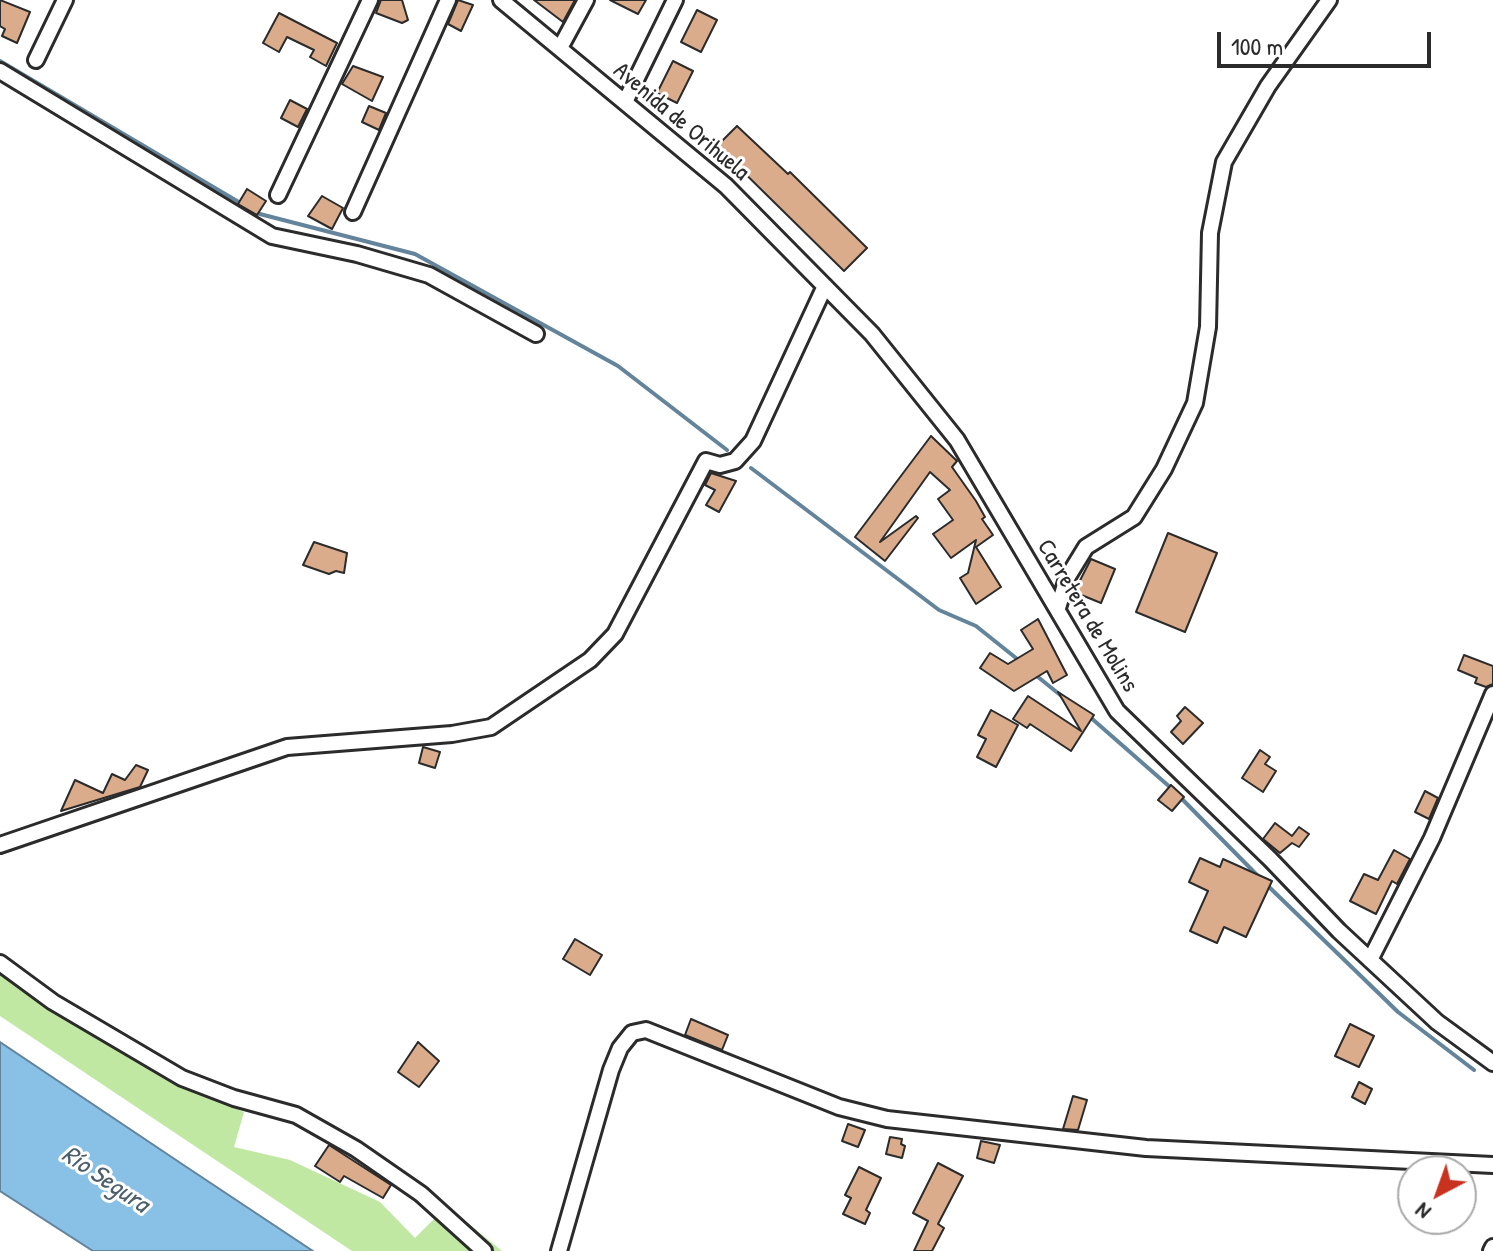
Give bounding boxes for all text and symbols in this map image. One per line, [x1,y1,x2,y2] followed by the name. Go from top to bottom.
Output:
[1221,16,1435,66] scale bar
[1231,30,1283,62] text: 100 m
[607,57,755,187] street label: Avenida de Orihuela
[1030,535,1144,697] street label: Carretera de Molins
[55,1140,155,1220] water label: Río Segura
[1397,1155,1477,1235] north arrow
[1408,1196,1437,1227] text: N

